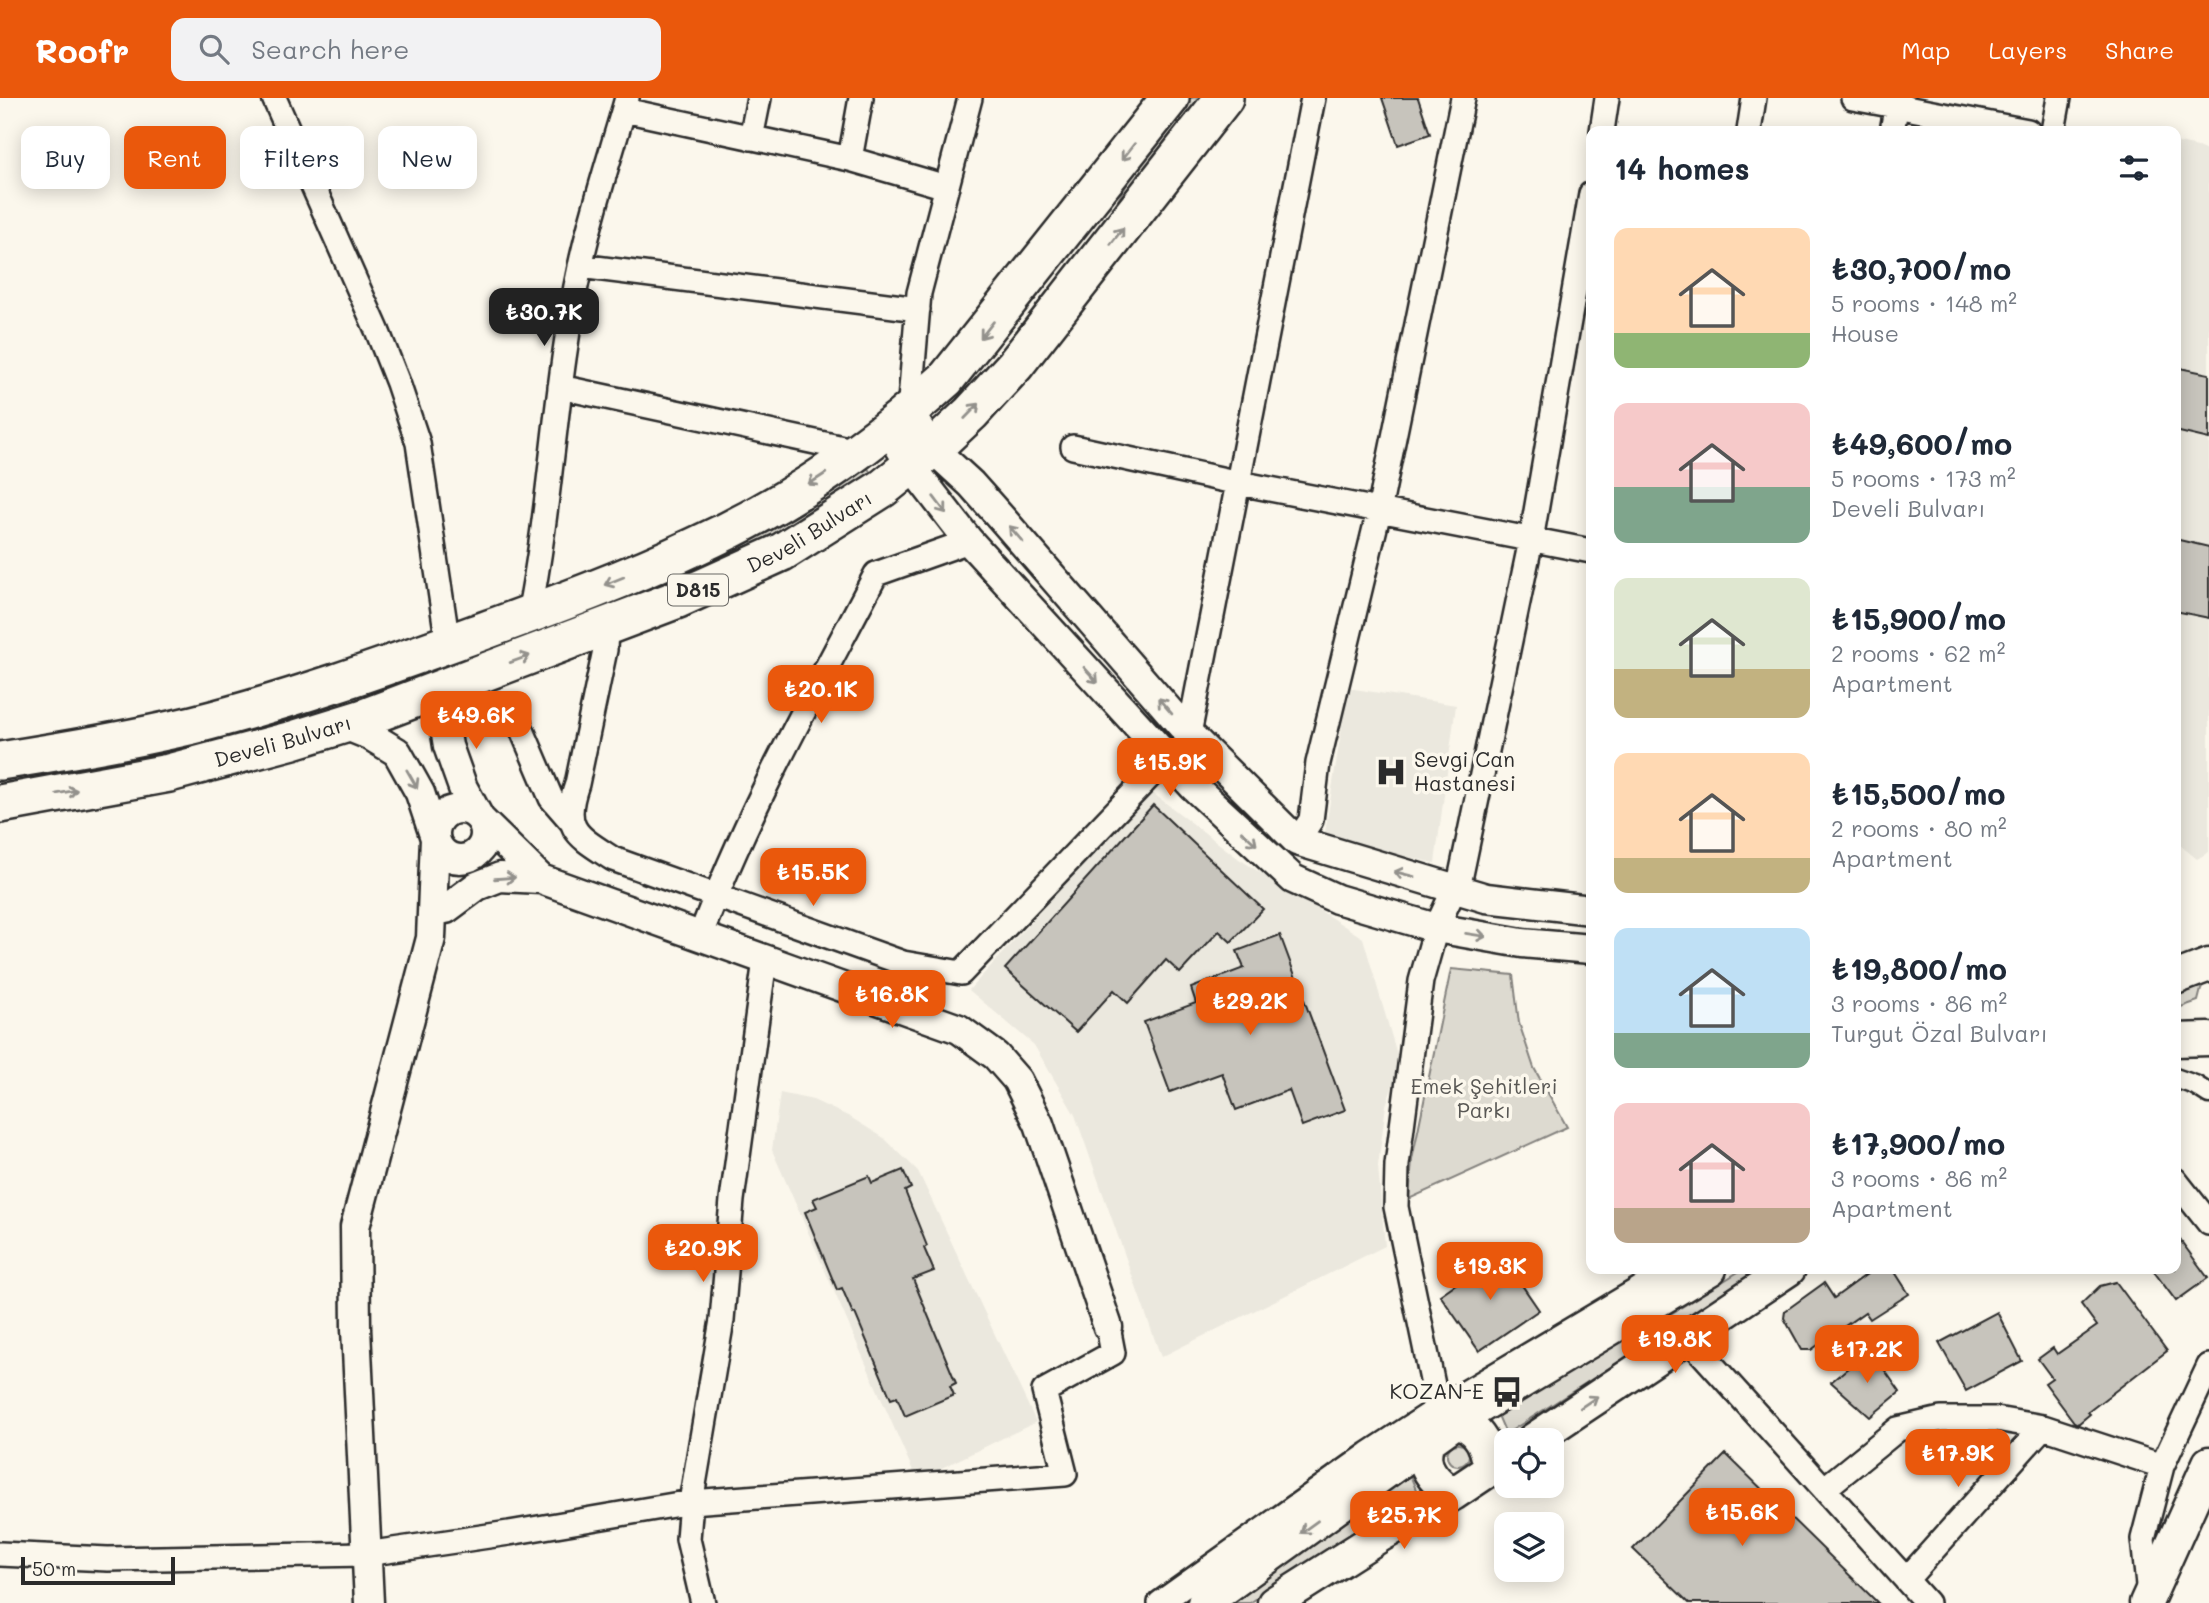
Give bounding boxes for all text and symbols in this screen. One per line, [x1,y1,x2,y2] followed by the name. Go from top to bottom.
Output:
[171,18,661,81] search box
[35,28,129,71] text: Roofr
[195,30,233,68] icon: search
[251,32,409,66] text: Search here
[1902,34,1950,65] text: Map
[1988,34,2067,65] text: Layers
[2105,34,2174,65] text: Share
[21,126,110,189] chip: Buy
[124,126,226,189] chip: Rent
[240,126,364,189] chip: Filters
[378,126,477,189] chip: New
[1120,142,1135,160] one-way arrow
[1614,148,1750,188] text: 14 homes
[2115,149,2153,187] icon: filters
[1110,227,1125,245] one-way arrow
[1831,248,2011,288] text: ₺30,700/mo
[1670,256,1754,340] icon: home
[487,288,601,348] pin: ₺30.7K
[1831,288,2017,318] text: 5 rooms · 148 m²
[505,296,583,326] text: ₺30.7K
[1831,318,1899,348] text: House
[979,321,994,339] one-way arrow
[964,403,981,420] one-way arrow
[1831,423,2012,463] text: ₺49,600/mo
[1670,431,1754,515] icon: home
[1831,463,2016,493] text: 5 rooms · 173 m²
[807,472,827,486] one-way arrow
[742,484,876,578] street label: Develi Bulvarı
[1831,493,1986,523] text: Develi Bulvarı
[932,495,947,514] one-way arrow
[1008,525,1024,543] one-way arrow
[668,575,728,606] road number: D815
[603,576,625,589] one-way arrow
[1831,598,2006,638] text: ₺15,900/mo
[1670,606,1754,690] icon: home
[1831,638,2005,668] text: 2 rooms · 62 m²
[508,652,530,665] one-way arrow
[764,666,878,725] pin: ₺20.1K
[1083,666,1099,684] one-way arrow
[1831,668,1953,698] text: Apartment
[784,673,858,703] text: ₺20.1K
[419,692,533,751] pin: ₺49.6K
[1157,697,1173,715] one-way arrow
[437,699,515,729] text: ₺49.6K
[211,708,354,772] street label: Develi Bulvarı
[1113,738,1227,798] pin: ₺15.9K
[1414,745,1516,796] place label: Sevgi Can Hastanesi
[1133,746,1207,776] text: ₺15.9K
[1374,755,1408,789] hospital icon: Sevgi Can Hastanesi
[405,769,419,789] one-way arrow
[1831,773,2005,813] text: ₺15,500/mo
[1670,781,1754,865] icon: home
[55,785,78,799] one-way arrow
[1831,813,2007,843] text: 2 rooms · 80 m²
[1240,830,1258,846] one-way arrow
[1831,843,1953,873] text: Apartment
[756,848,870,908] pin: ₺15.5K
[776,856,850,886] text: ₺15.5K
[1393,867,1416,880] one-way arrow
[493,872,516,885] one-way arrow
[1464,929,1487,942] one-way arrow
[1831,948,2007,988] text: ₺19,800/mo
[1670,956,1754,1040] icon: home
[835,970,949,1030] pin: ₺16.8K
[855,978,929,1008] text: ₺16.8K
[1193,978,1307,1037] pin: ₺29.2K
[1212,985,1288,1015] text: ₺29.2K
[1831,988,2007,1018] text: 3 rooms · 86 m²
[1831,1018,2048,1048] text: Turgut Özal Bulvarı
[1410,1072,1558,1123] park label: Emek Şehitleri Parkı
[1831,1123,2005,1163] text: ₺17,900/mo
[1670,1131,1754,1215] icon: home
[1831,1163,2007,1193] text: 3 rooms · 86 m²
[1831,1193,1953,1223] text: Apartment
[646,1224,760,1284] pin: ₺20.9K
[664,1232,742,1262] text: ₺20.9K
[1433,1242,1547,1302] pin: ₺19.3K
[1453,1250,1527,1280] text: ₺19.3K
[1618,1316,1732,1375] pin: ₺19.8K
[1638,1323,1712,1353] text: ₺19.8K
[1810,1326,1924,1385] pin: ₺17.2K
[1831,1333,1903,1363] text: ₺17.2K
[1490,1375,1524,1409] bus stop icon: KOZAN-E
[1390,1377,1484,1404] place label: KOZAN-E
[1579,1394,1598,1409] one-way arrow
[1494,1428,1564,1582] map controls
[1494,1428,1564,1498] button: locate
[1901,1430,2015,1489] pin: ₺17.9K
[1921,1437,1995,1467] text: ₺17.9K
[1685,1488,1799,1548] pin: ₺15.6K
[1347,1492,1461,1551] pin: ₺25.7K
[1705,1496,1779,1526] text: ₺15.6K
[1366,1499,1442,1529] text: ₺25.7K
[1494,1512,1564,1582] button: layers
[1300,1520,1319,1534] one-way arrow
[21,1554,175,1586] scale bar
[32,1556,76,1581] text: 50 m

